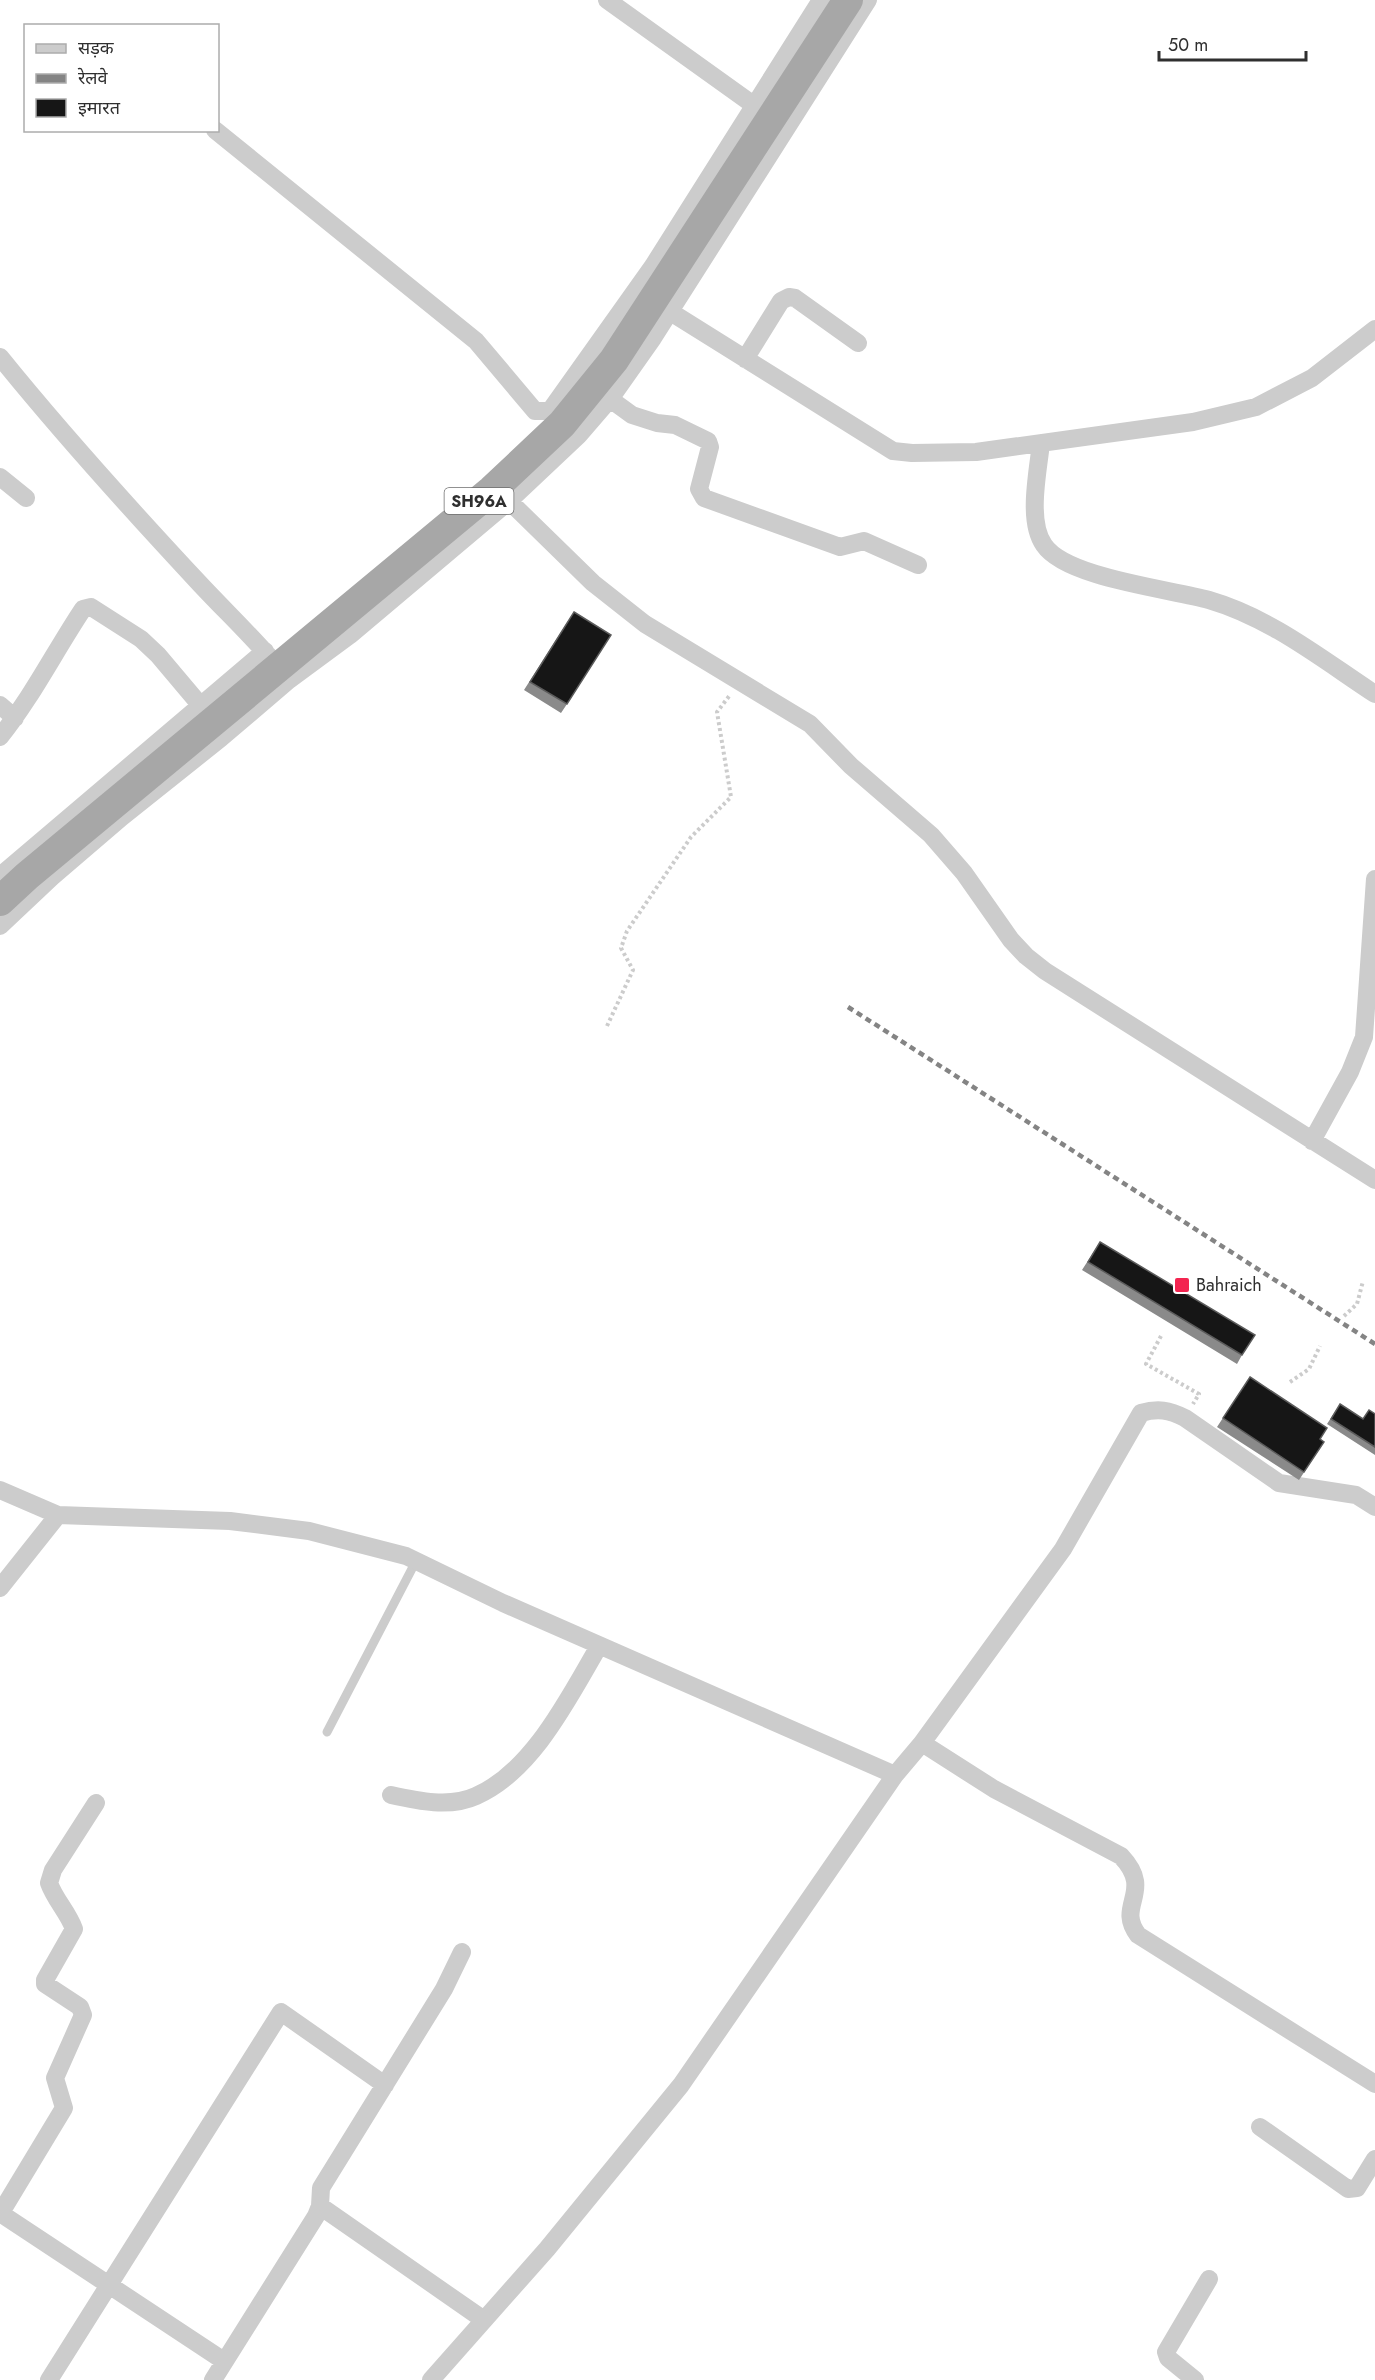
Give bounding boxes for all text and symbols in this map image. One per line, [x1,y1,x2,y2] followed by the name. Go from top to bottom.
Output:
[24,24,219,132] legend
[1159,24,1306,62] scale bar
[1168,32,1208,58] text: 50 m
[78,35,115,61] text: सड़क
[77,65,109,91] text: रेलवे
[78,95,121,121] text: इमारत
[444,488,514,514] road number: SH96A
[1196,1272,1262,1298] place label: Bahraich
[1173,1276,1191,1294] marker: Bahraich

